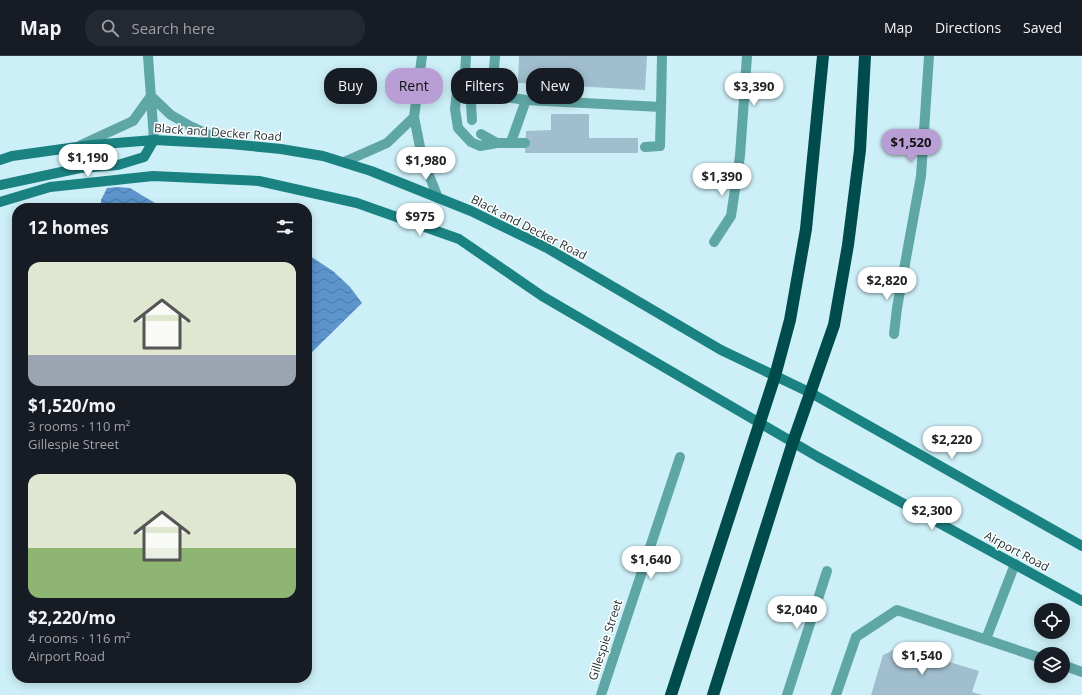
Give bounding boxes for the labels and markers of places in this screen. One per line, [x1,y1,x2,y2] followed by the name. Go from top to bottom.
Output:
[721,73,787,107] pin: $3,390
[878,129,944,163] pin: $1,520
[55,144,121,178] pin: $1,190
[393,147,459,181] pin: $1,980
[689,163,755,197] pin: $1,390
[396,203,444,237] pin: $975
[854,267,920,301] pin: $2,820
[919,426,985,460] pin: $2,220
[899,497,965,531] pin: $2,300
[618,546,684,580] pin: $1,640
[764,596,830,630] pin: $2,040
[889,642,955,676] pin: $1,540

